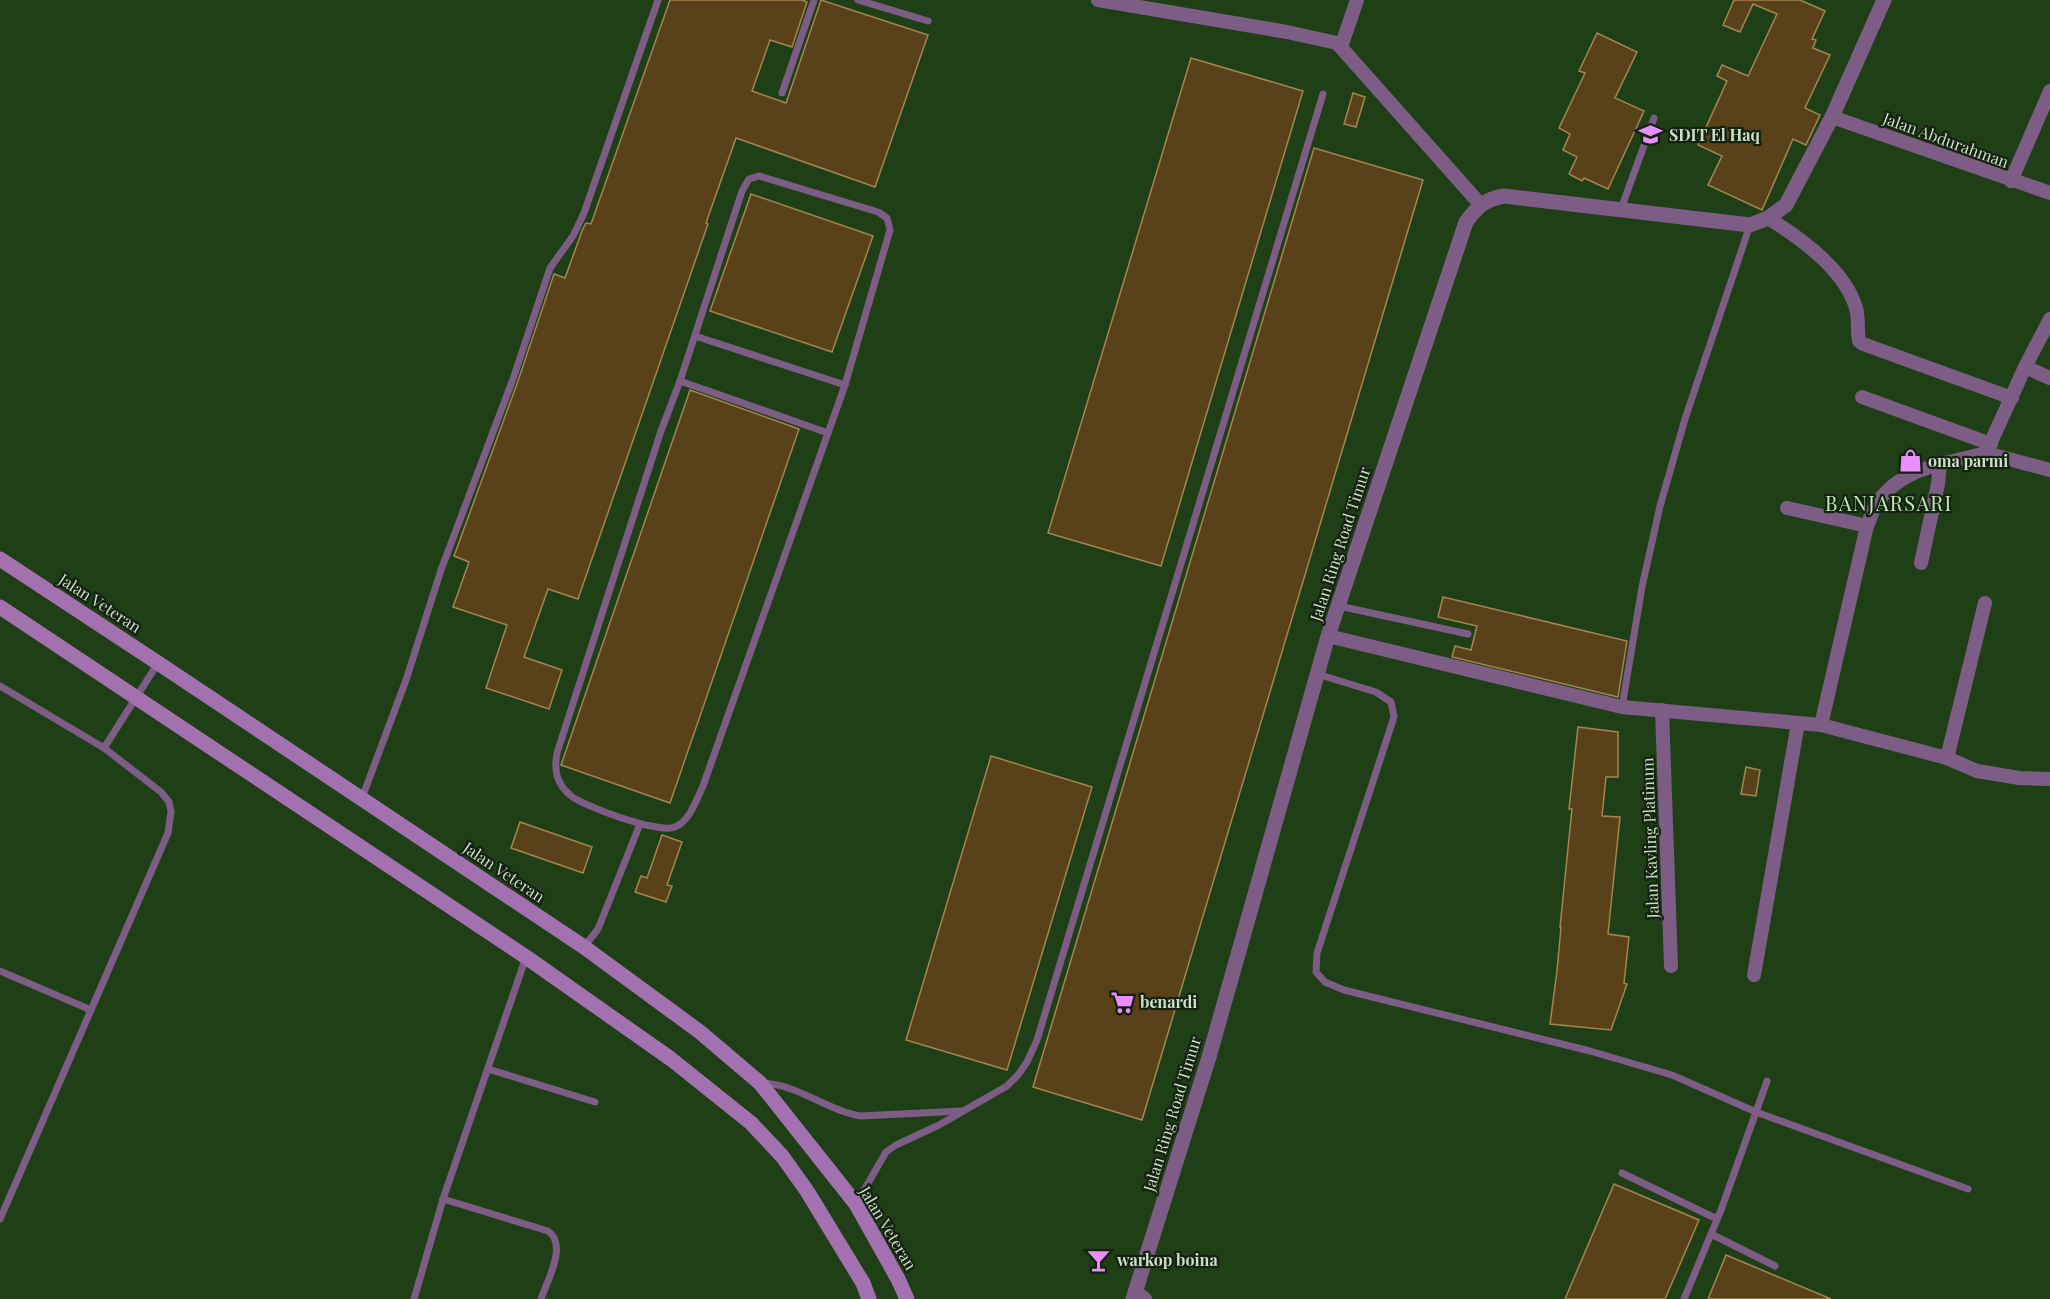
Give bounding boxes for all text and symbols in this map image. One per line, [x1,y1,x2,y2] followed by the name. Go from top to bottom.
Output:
[1879,107,2012,172] street label: Jalan Abdurahman
[1638,122,1664,148] school or university icon: SDIT El Haq
[1669,124,1761,145] place label: SDIT El Haq
[1897,448,1923,474] shop icon: oma parmi
[1928,450,2008,471] place label: oma parmi
[1304,464,1374,625] street label: Jalan Ring Road Timur
[1825,489,1953,516] district label: BANJARSARI
[54,568,146,637] street label: Jalan Veteran
[1636,757,1663,920] street label: Jalan Kavling Platinum
[459,836,549,907] street label: Jalan Veteran
[1109,989,1135,1015] supermarket icon: benardi
[1140,991,1197,1012] place label: benardi
[1138,1034,1205,1195] street label: Jalan Ring Road Timur
[855,1181,922,1274] street label: Jalan Veteran
[1086,1247,1112,1273] bar icon: warkop boina
[1116,1249,1218,1270] place label: warkop boina

